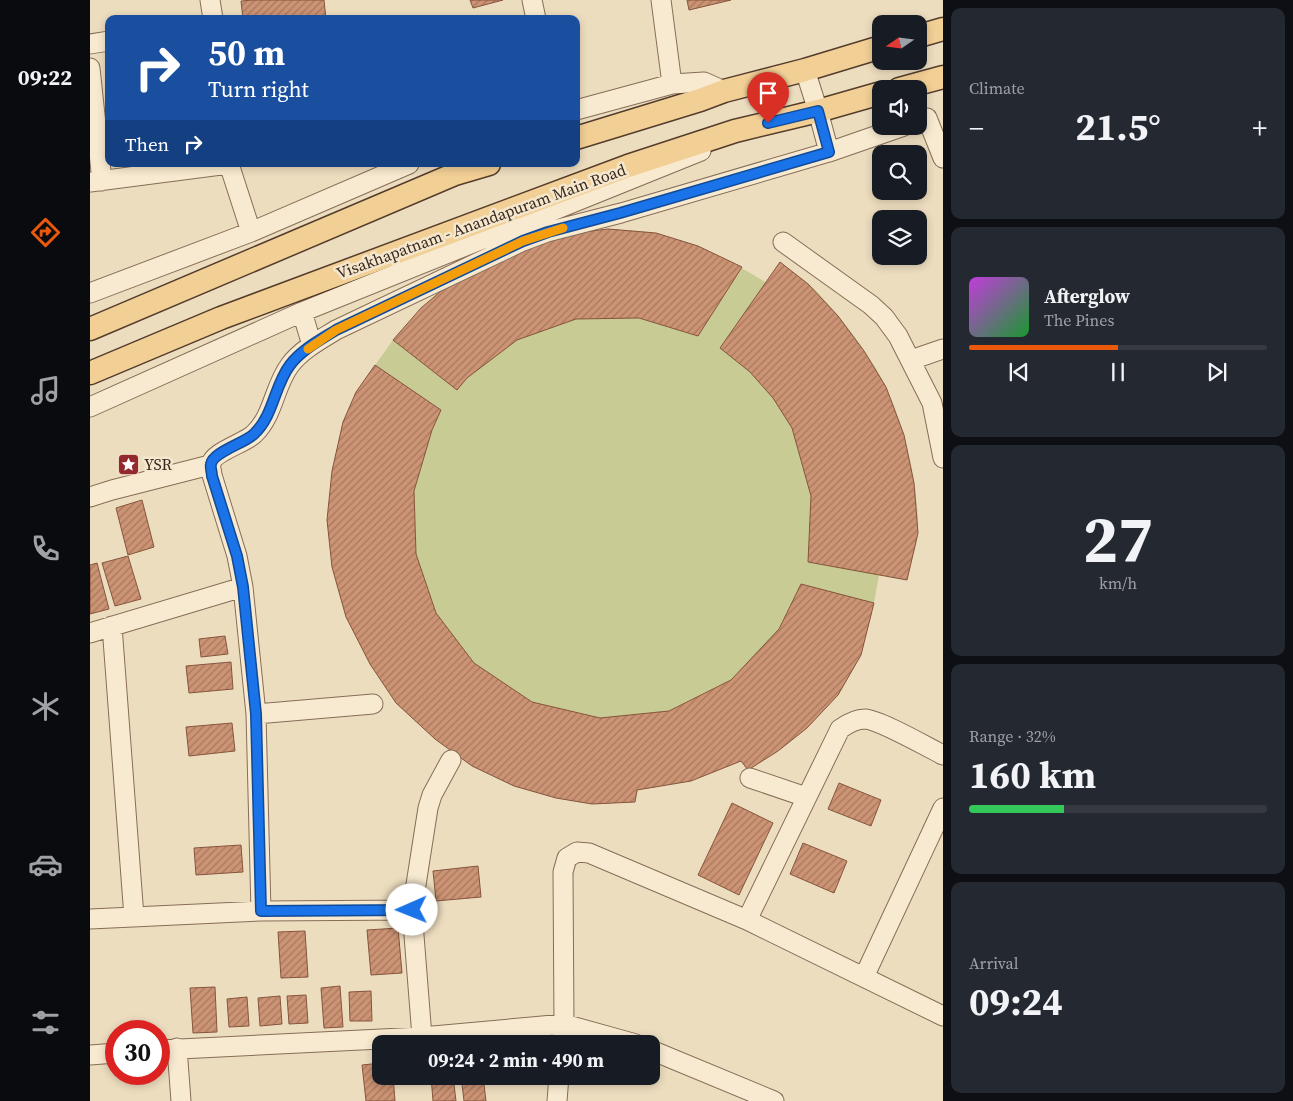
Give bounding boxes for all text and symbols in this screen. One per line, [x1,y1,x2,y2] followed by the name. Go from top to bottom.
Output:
[872,15,928,70] north arrow
[872,15,927,265] map controls
[208,29,285,77] text: 50 m
[125,35,190,100] icon: right
[18,62,72,92] text: 09:22
[747,72,789,123] pin
[208,74,309,104] text: Turn right
[969,77,1025,99] text: Climate
[754,79,782,107] icon: arrive
[872,80,927,135] button: sound
[1075,101,1161,153] text: 21.5°
[969,109,984,147] text: −
[1252,109,1267,147] text: +
[179,130,207,158] icon: right
[125,131,169,157] text: Then
[872,145,927,200] button: search
[333,158,629,284] street label: Visakhapatnam - Anandapuram Main Road
[872,210,927,265] button: layers
[28,215,63,250] icon: directions
[1044,283,1130,309] text: Afterglow
[1044,309,1114,331] text: The Pines
[1005,358,1033,386] icon: previous
[1104,358,1132,386] icon: pause
[1203,358,1231,386] icon: next
[28,373,63,408] icon: music
[116,452,140,476] place icon: YSR
[144,453,173,475] place label: YSR
[1083,495,1153,584] text: 27
[28,531,63,566] icon: phone
[1099,572,1137,594] text: km/h
[28,689,63,724] icon: climate
[969,725,1056,747] text: Range · 32%
[969,749,1096,801] text: 160 km
[28,847,63,882] icon: car
[385,883,437,935] position arrow
[969,952,1018,974] text: Arrival
[969,976,1063,1028] text: 09:24
[28,1005,63,1040] icon: filters
[105,1020,170,1085] speed limit sign: 30
[428,1047,604,1073] text: 09:24 · 2 min · 490 m

